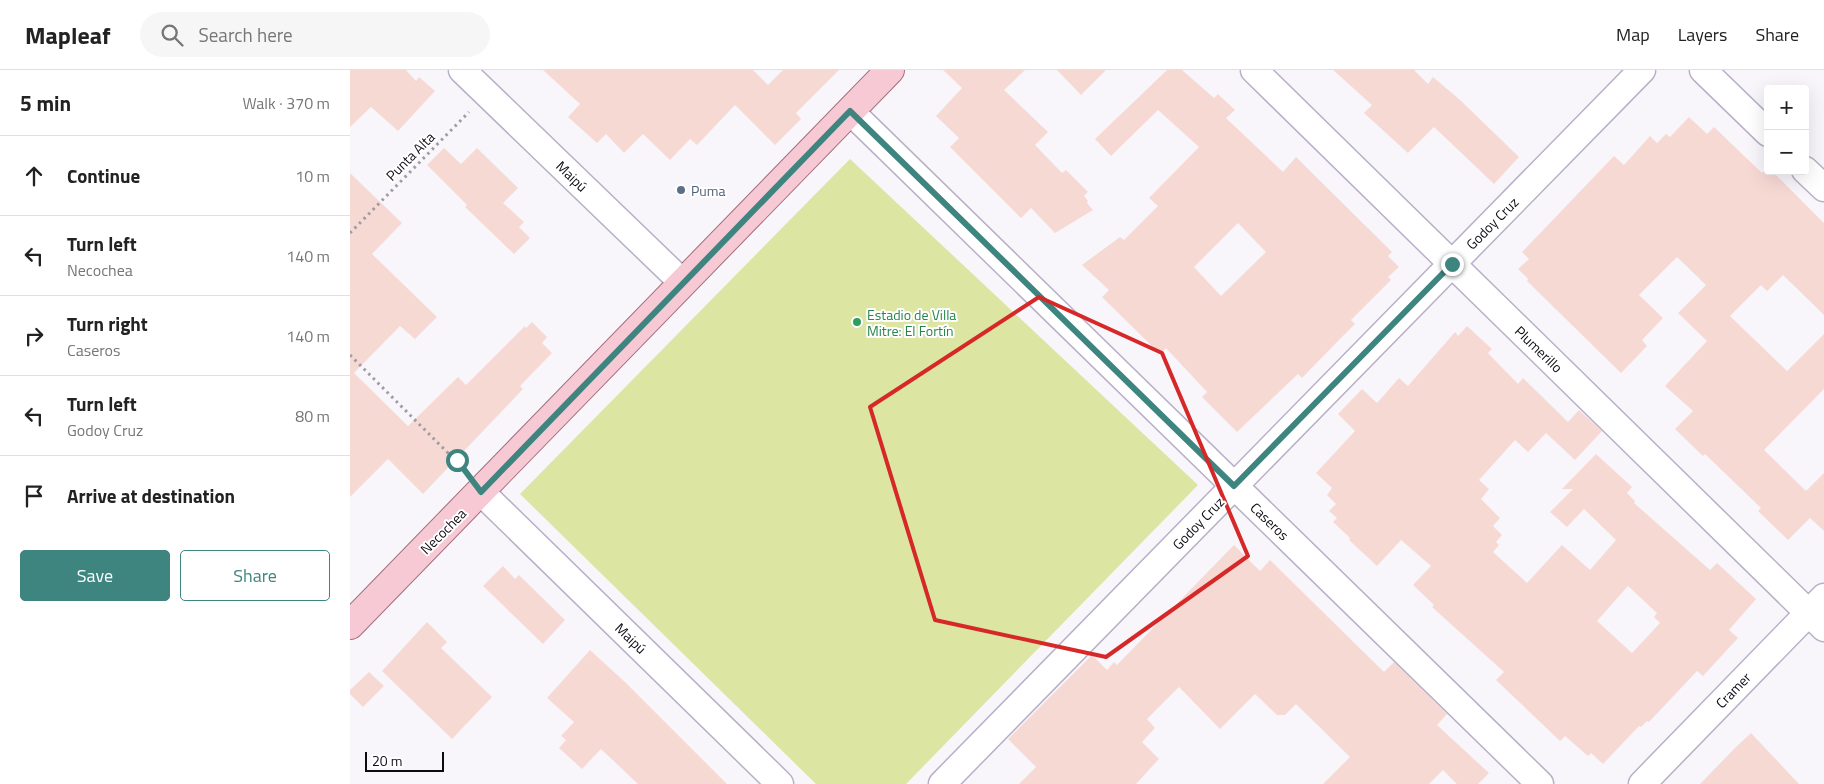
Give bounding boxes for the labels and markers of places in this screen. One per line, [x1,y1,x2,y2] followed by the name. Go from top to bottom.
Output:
[691,180,725,201] place label: Puma
[675,184,687,196] marker: Puma
[867,304,956,341] place label: Estadio de Villa Mitre: El Fortín
[851,316,863,328] marker: Estadio de Villa Mitre: El Fortín

